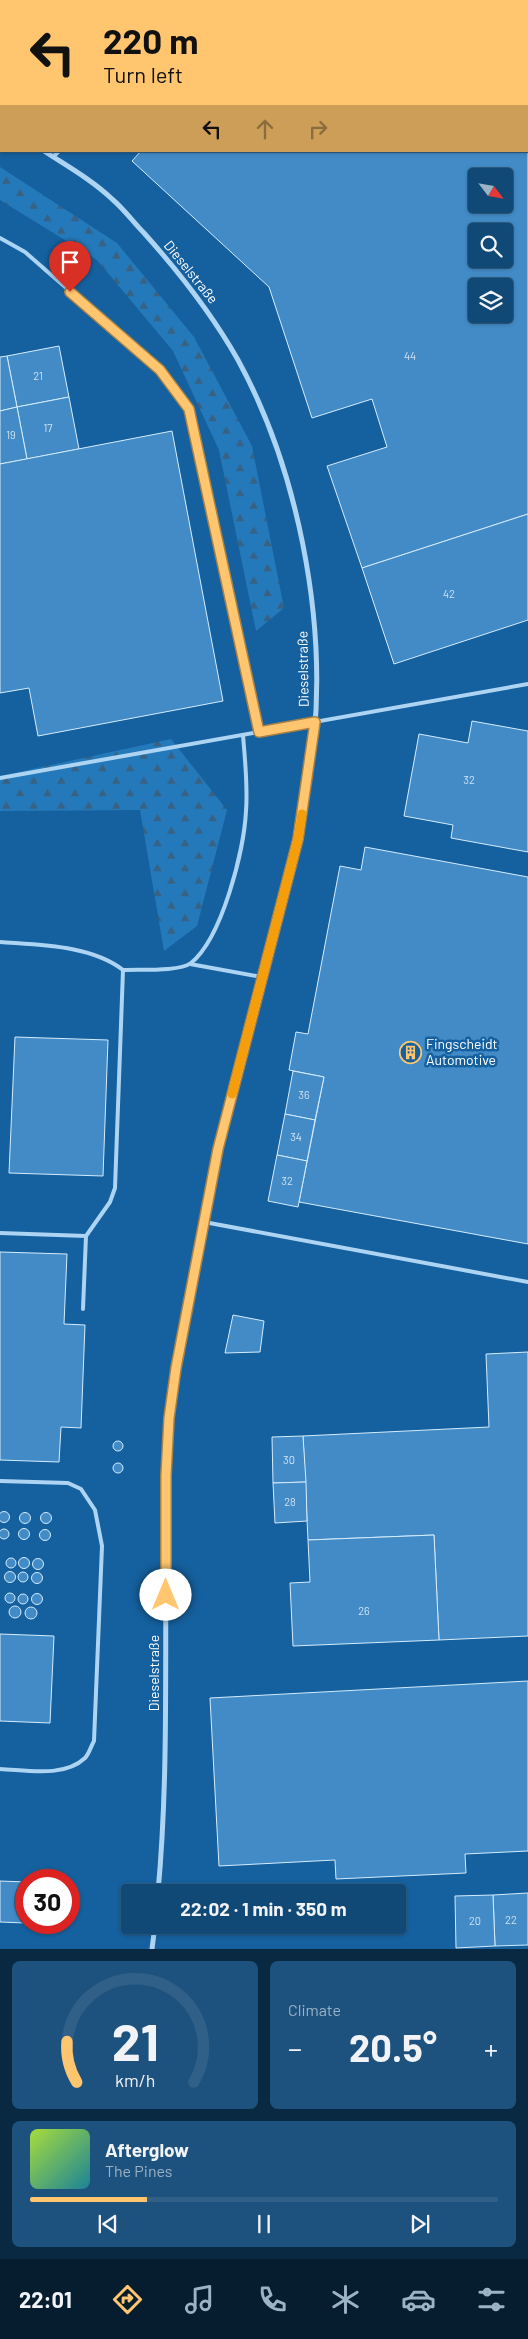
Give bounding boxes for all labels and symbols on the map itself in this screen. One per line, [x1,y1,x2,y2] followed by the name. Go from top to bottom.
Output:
[468,168,512,212] north arrow
[161,237,222,307] street label: Dieselstraße
[49,241,91,292] pin
[404,349,416,362] house number: 44
[33,369,43,382] house number: 21
[43,421,53,434] house number: 17
[6,428,16,441] house number: 19
[443,587,455,600] house number: 42
[293,631,312,707] street label: Dieselstraße
[463,773,475,786] house number: 32
[426,1035,498,1068] place label: Fingscheidt Automotive
[398,1040,422,1064] building icon: Fingscheidt Automotive
[298,1088,310,1101] house number: 36
[290,1130,302,1143] house number: 34
[281,1174,293,1187] house number: 32
[283,1453,295,1466] house number: 30
[284,1495,296,1508] house number: 28
[139,1568,191,1620] position arrow
[358,1604,370,1617] house number: 26
[145,1635,162,1711] street label: Dieselstraße
[15,1869,80,1934] speed limit sign: 30
[505,1913,517,1926] house number: 22
[469,1914,481,1927] house number: 20

